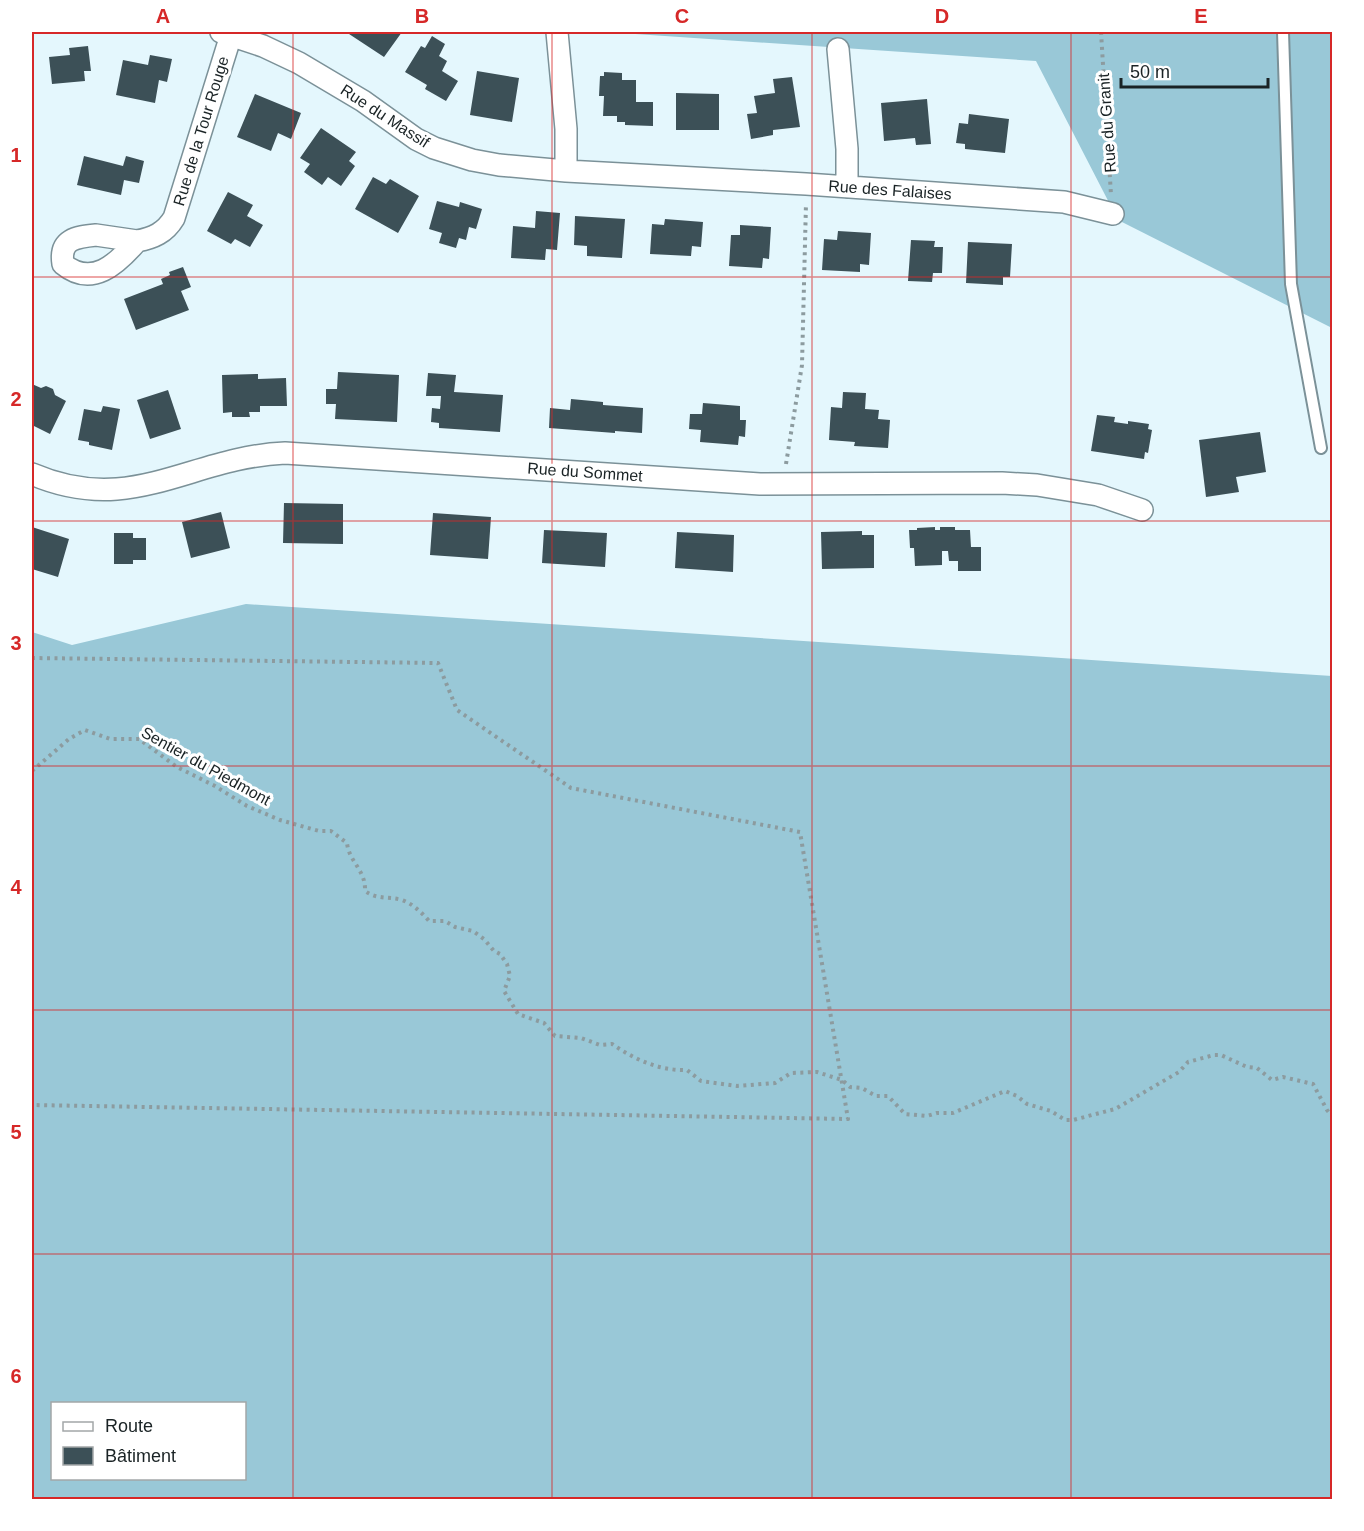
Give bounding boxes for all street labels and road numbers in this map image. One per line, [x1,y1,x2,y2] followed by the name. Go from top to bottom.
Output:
[170,54,232,208] street label: Rue de la Tour Rouge
[1095,72,1119,173] street label: Rue du Granit
[337,81,433,151] street label: Rue du Massif
[828,177,952,203] street label: Rue des Falaises
[527,459,644,485] street label: Rue du Sommet
[138,723,274,809] street label: Sentier du Piedmont

